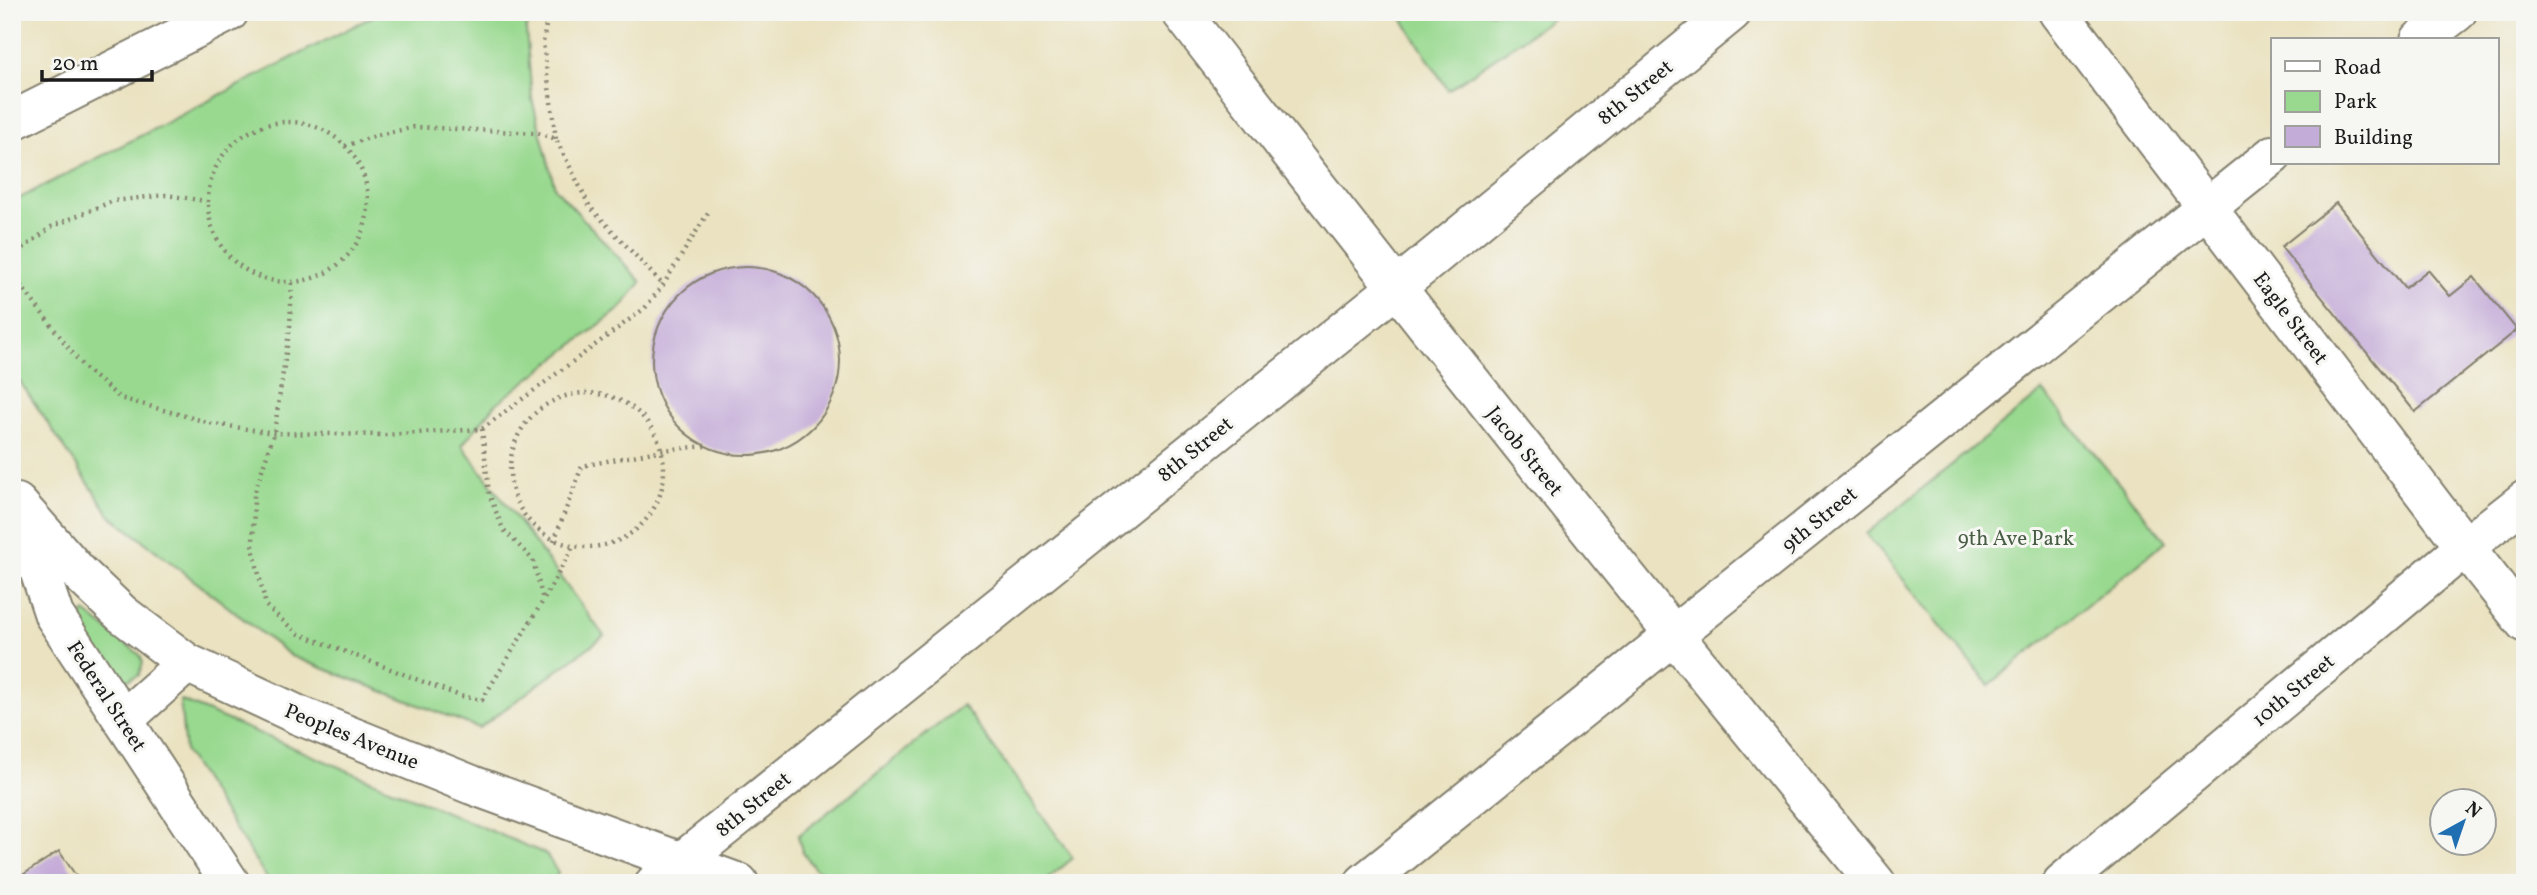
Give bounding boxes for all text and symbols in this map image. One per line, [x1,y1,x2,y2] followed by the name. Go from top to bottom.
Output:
[42,38,152,82] scale bar
[2271,38,2498,164] legend
[52,50,98,79] text: 20 m
[1592,54,1680,133] street label: 8th Street
[2334,54,2381,83] text: Road
[2334,88,2377,117] text: Park
[2334,124,2413,153] text: Building
[2245,267,2334,371] street label: Eagle Street
[1478,401,1569,503] street label: Jacob Street
[1152,411,1240,490] street label: 8th Street
[1776,481,1864,560] street label: 9th Street
[1958,525,2075,554] park label: 9th Ave Park
[59,636,153,758] street label: Federal Street
[2246,648,2342,734] street label: 10th Street
[280,697,423,778] street label: Peoples Avenue
[710,766,798,845] street label: 8th Street
[2428,786,2498,856] north arrow
[2459,796,2486,825] text: N

